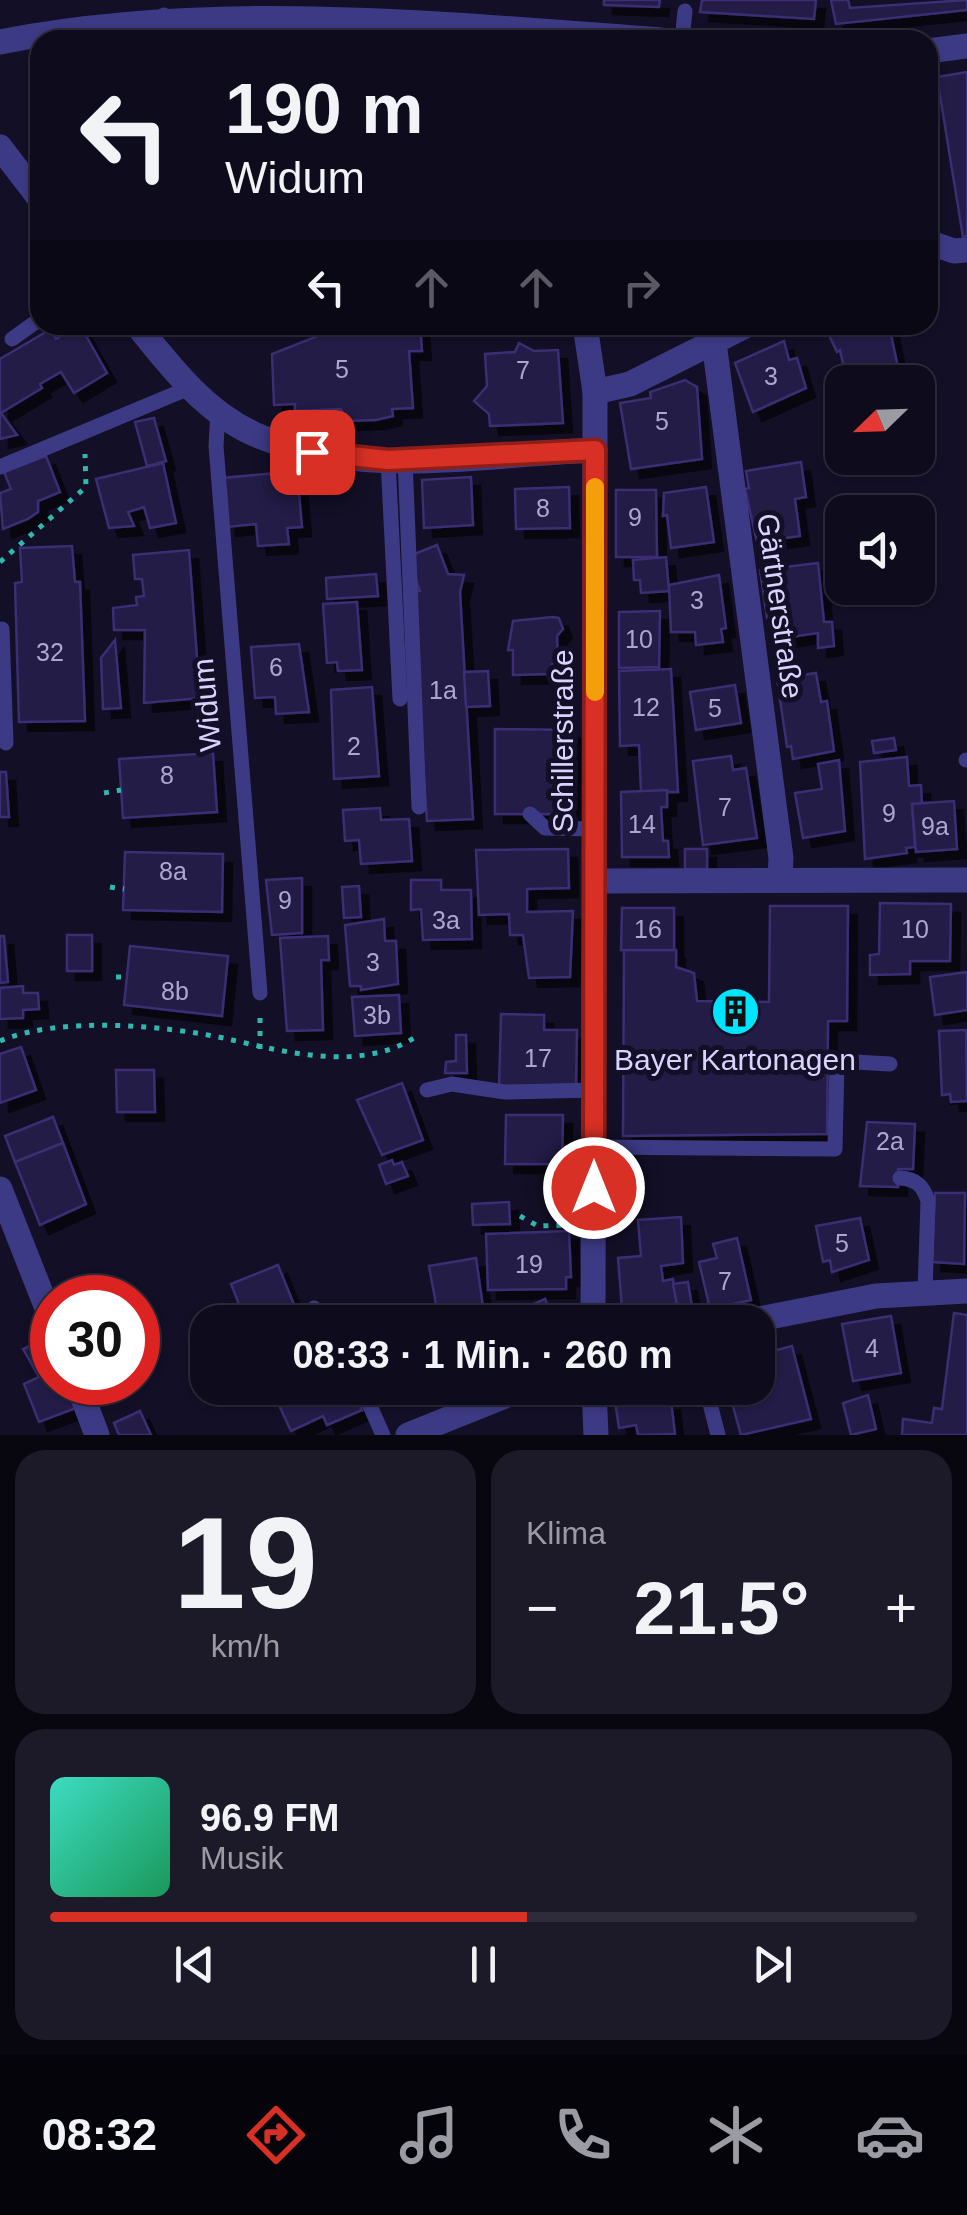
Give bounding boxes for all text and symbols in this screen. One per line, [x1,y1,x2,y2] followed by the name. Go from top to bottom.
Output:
[60,70,190,200] icon: left
[225,70,423,148] text: 190 m
[225,152,365,203] text: Widum
[299,260,354,315] icon: left
[404,260,459,315] icon: ahead
[509,260,564,315] icon: ahead
[614,260,669,315] icon: right
[335,355,349,383] house number: 5
[516,356,530,384] house number: 7
[764,362,778,390] house number: 3
[825,365,935,475] north arrow
[825,365,935,605] map controls
[655,407,669,435] house number: 5
[270,410,355,495] pin
[285,425,340,480] icon: arrive
[536,494,550,522] house number: 8
[825,495,935,605] button: sound
[628,503,642,531] house number: 9
[751,511,810,701] street label: Gärtnerstraße
[690,586,704,614] house number: 3
[625,625,653,653] house number: 10
[36,638,64,666] house number: 32
[546,649,579,833] street label: Schillerstraße
[269,653,283,681] house number: 6
[186,657,227,753] street label: Widum
[429,676,457,704] house number: 1a
[632,693,660,721] house number: 12
[708,694,722,722] house number: 5
[347,732,361,760] house number: 2
[160,761,174,789] house number: 8
[718,793,732,821] house number: 7
[882,799,896,827] house number: 9
[628,810,656,838] house number: 14
[921,812,949,840] house number: 9a
[159,857,187,885] house number: 8a
[278,886,292,914] house number: 9
[432,906,460,934] house number: 3a
[634,915,662,943] house number: 16
[901,915,929,943] house number: 10
[366,948,380,976] house number: 3
[161,977,189,1005] house number: 8b
[709,985,761,1037] building icon: Bayer Kartonagen
[363,1001,391,1029] house number: 3b
[614,1043,856,1076] place label: Bayer Kartonagen
[524,1044,552,1072] house number: 17
[876,1127,904,1155] house number: 2a
[542,1136,646,1240] position arrow
[835,1229,849,1257] house number: 5
[515,1250,543,1278] house number: 19
[718,1267,732,1295] house number: 7
[30,1275,160,1405] speed limit sign: 30
[292,1334,673,1376] text: 08:33 · 1 Min. · 260 m
[865,1334,879,1362] house number: 4
[173,1490,318,1636] text: 19
[526,1515,606,1551] text: Klima
[634,1566,809,1650] text: 21.5°
[526,1577,558,1639] text: −
[885,1577,917,1639] text: +
[211,1628,280,1664] text: km/h
[200,1797,339,1839] text: 96.9 FM
[200,1840,284,1876] text: Musik
[167,1937,222,1992] icon: previous
[456,1937,511,1992] icon: pause
[745,1937,800,1992] icon: next
[241,2100,311,2170] icon: directions
[394,2100,464,2170] icon: music
[548,2100,618,2170] icon: phone
[701,2100,771,2170] icon: climate
[855,2100,925,2170] icon: car
[42,2109,157,2160] text: 08:32

